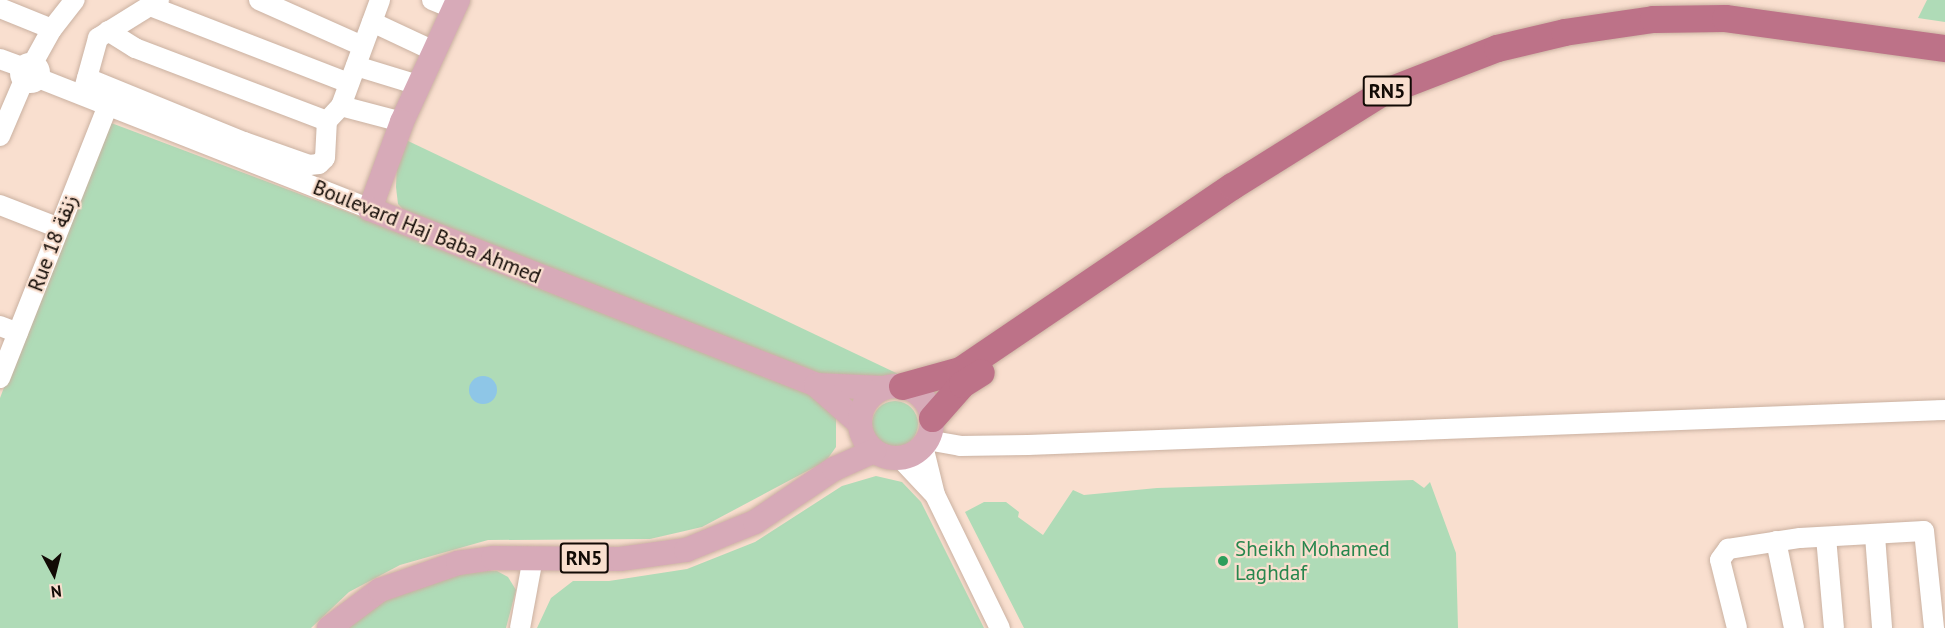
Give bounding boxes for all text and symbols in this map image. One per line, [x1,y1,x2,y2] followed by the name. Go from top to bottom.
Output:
[1362,74,1412,108] road number: RN5
[309,175,545,289] street label: Boulevard Haj Baba Ahmed
[23,191,83,295] street label: Rue 18 زنقة
[1235,536,1390,586] place label: Sheikh Mohamed Laghdaf
[558,541,610,575] road number: RN5
[24,544,84,604] north arrow
[1216,554,1230,568] marker: Sheikh Mohamed Laghdaf
[50,581,63,602] text: N

